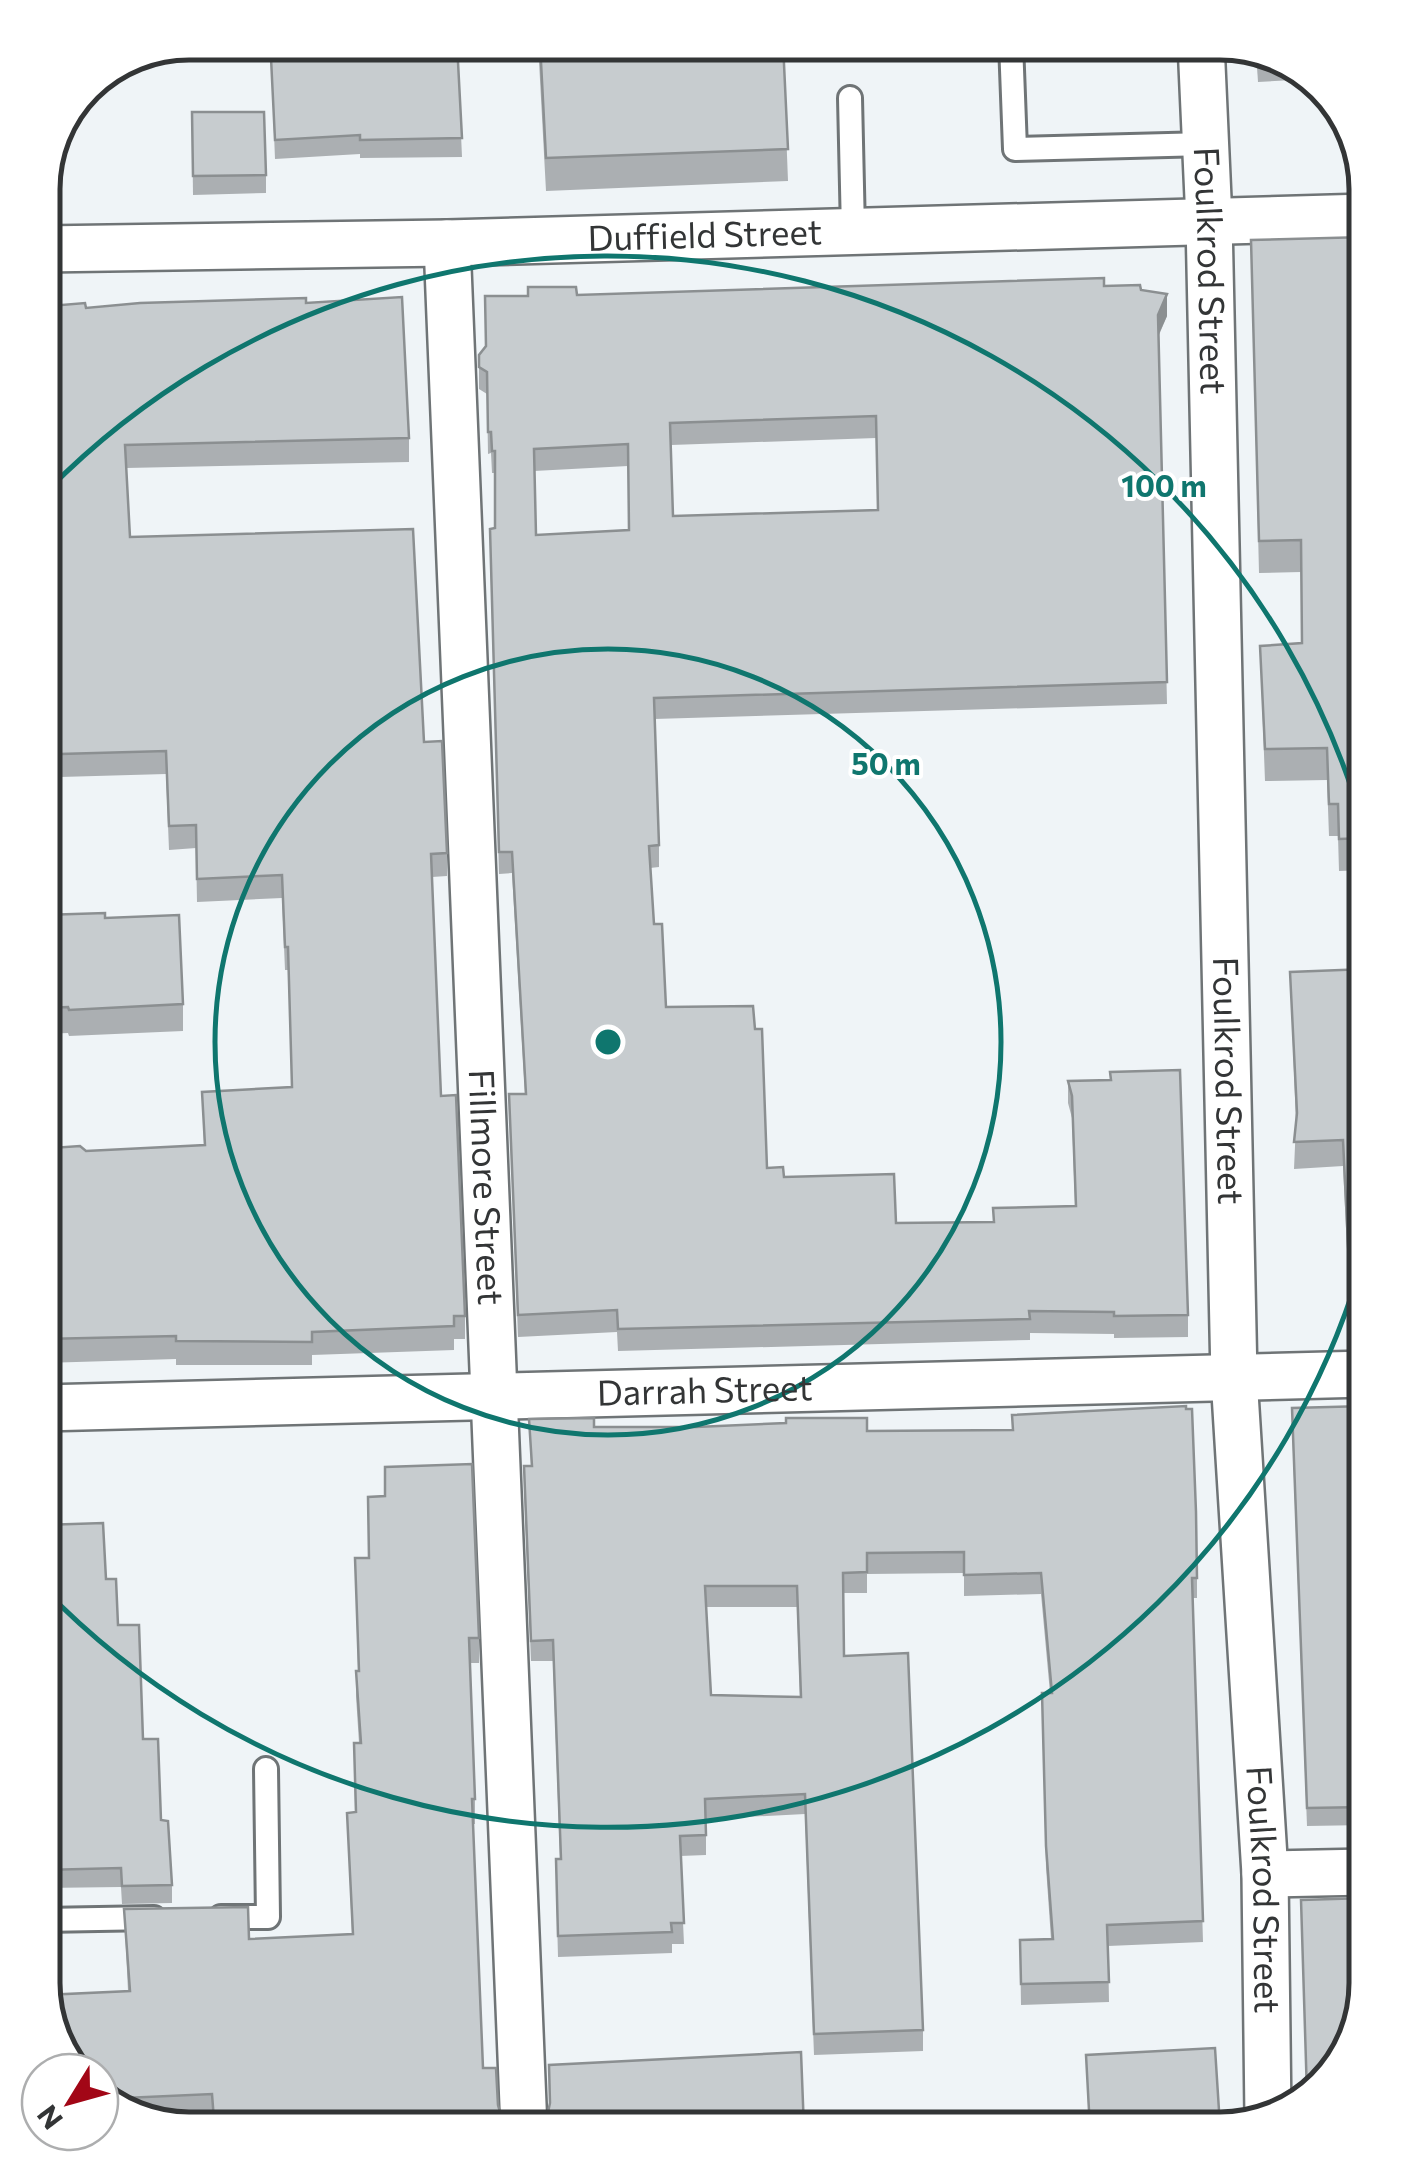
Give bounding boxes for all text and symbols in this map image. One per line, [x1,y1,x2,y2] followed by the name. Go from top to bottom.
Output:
[1187,146,1237,395] street label: Foulkrod Street
[587,208,823,258] street label: Duffield Street
[1121,466,1207,503] text: 100 m
[851,744,921,781] text: 50 m
[1206,956,1254,1205] street label: Foulkrod Street
[590,1024,626,1060] centre of rings
[462,1068,514,1306] street label: Fillmore Street
[596,1364,813,1413] street label: Darrah Street
[1239,1764,1291,2014] street label: Foulkrod Street
[20,2052,120,2152] north arrow
[29,2099,69,2136] text: N

